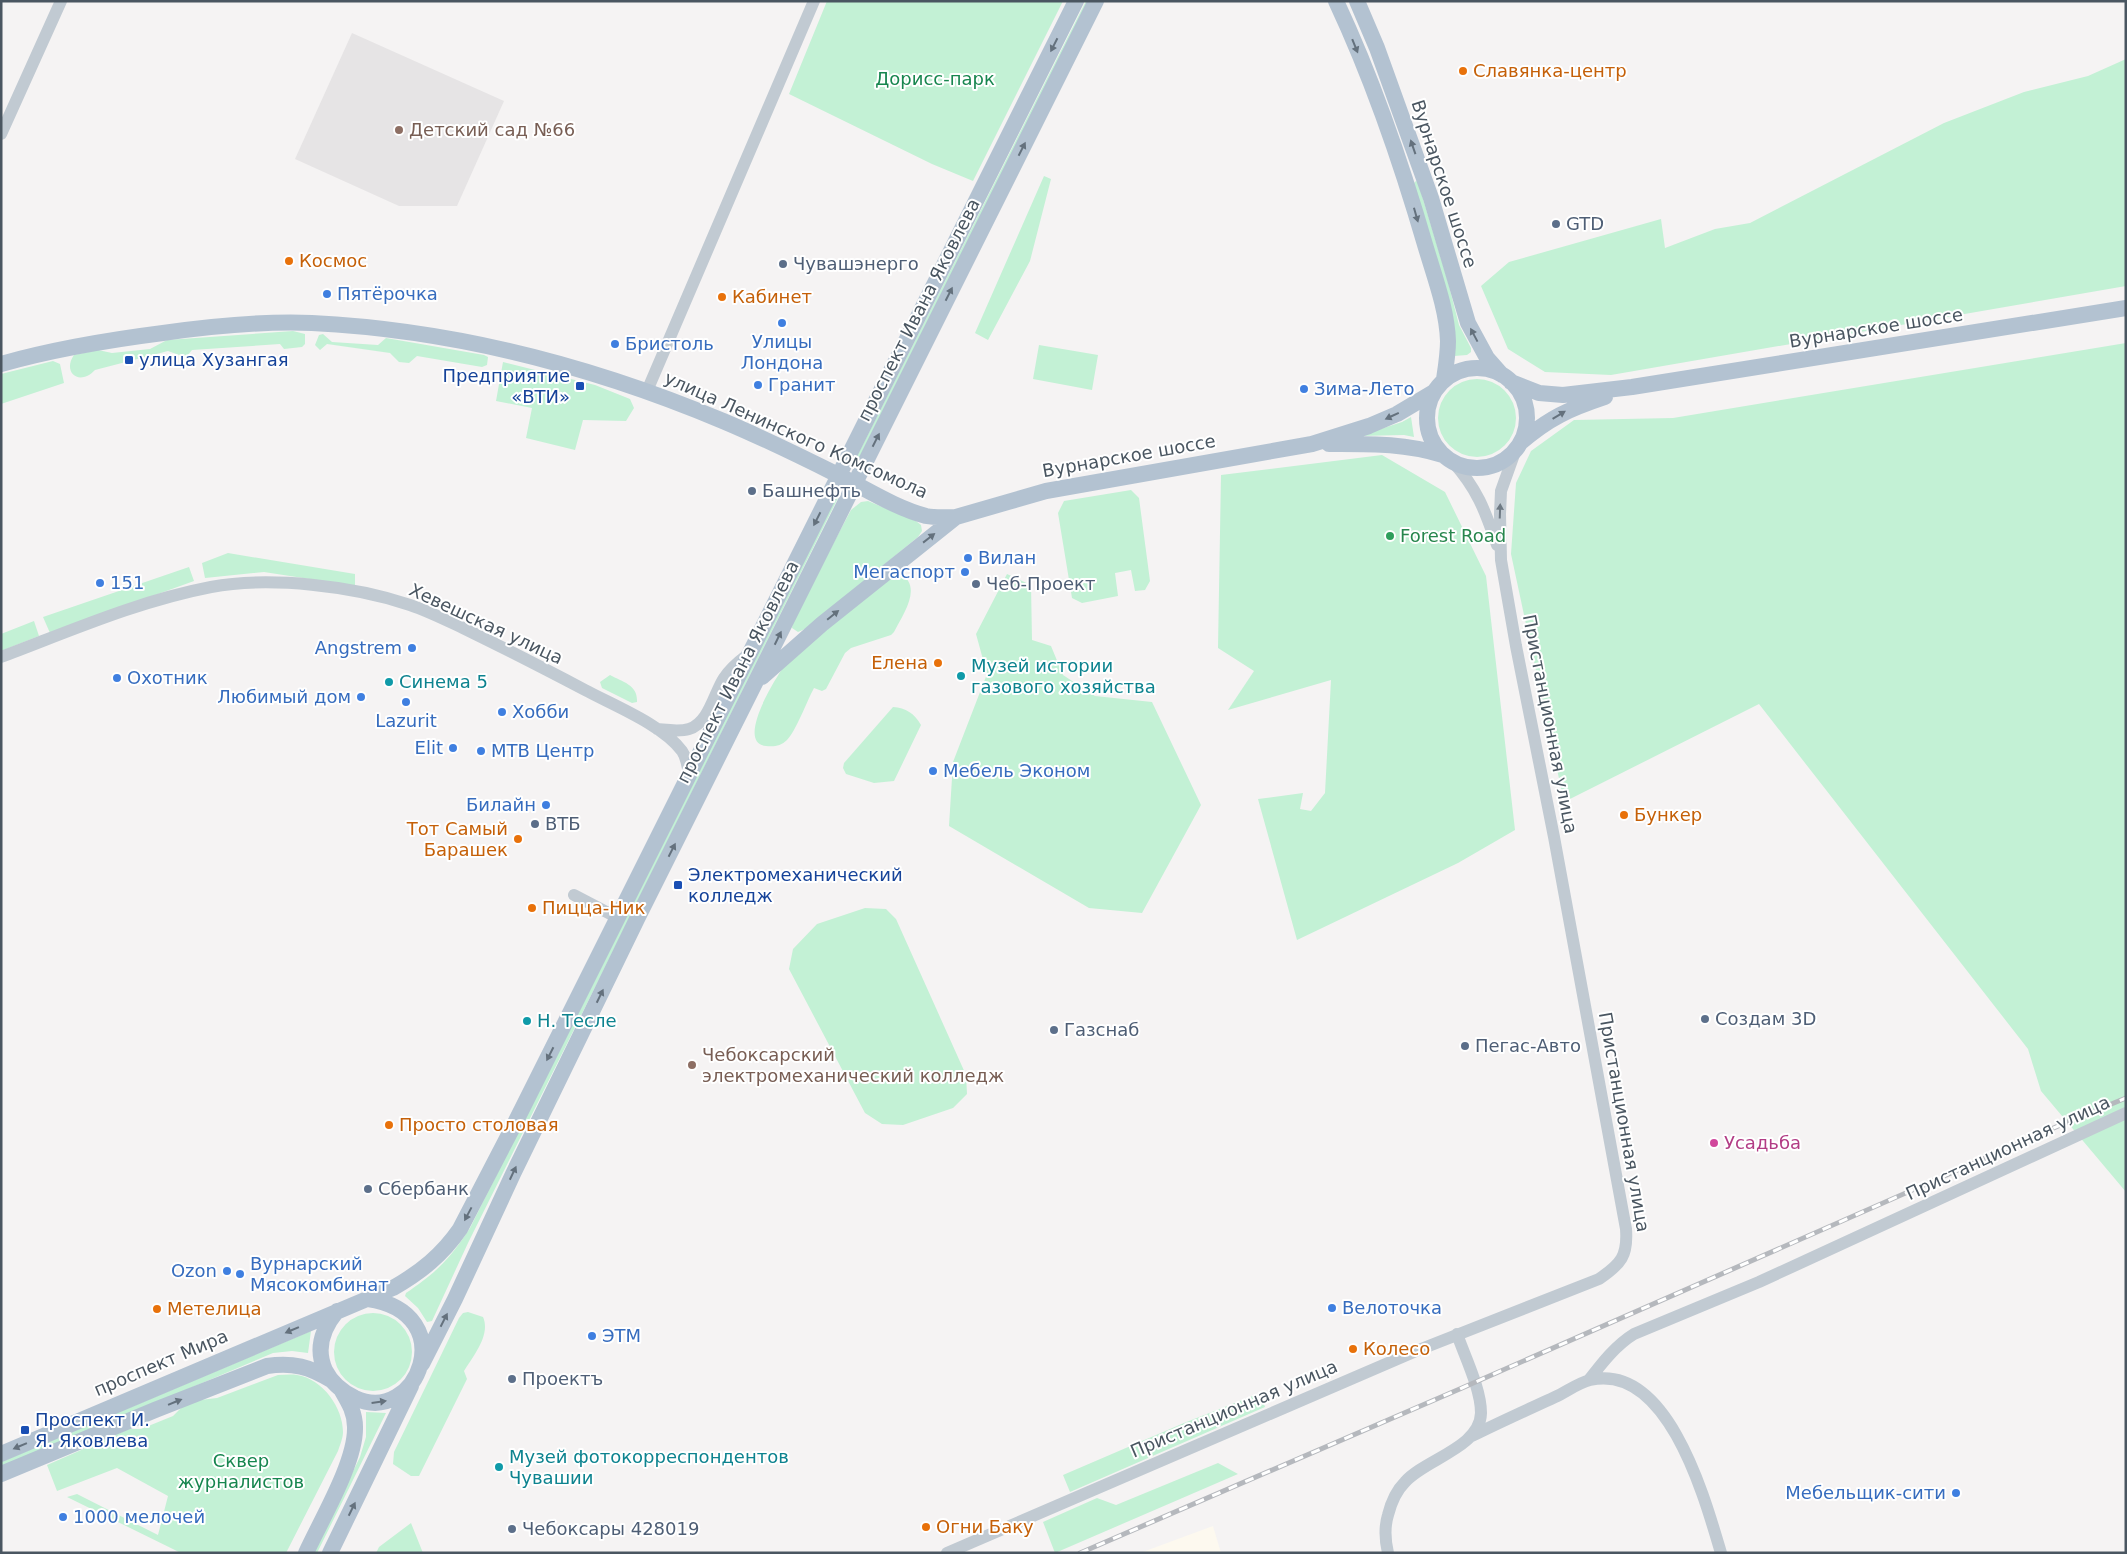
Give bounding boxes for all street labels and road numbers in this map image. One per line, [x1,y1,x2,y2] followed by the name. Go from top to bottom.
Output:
[1407,97,1482,271] street label: Вурнарское шоссе
[853,195,984,425] street label: проспект Ивана Яковлева
[1788,303,1964,352] street label: Вурнарское шоссе
[661,367,931,502] street label: улица Ленинского Комсомола
[1041,430,1217,481] street label: Вурнарское шоссе
[672,557,803,787] street label: проспект Ивана Яковлева
[406,579,566,668] street label: Хевешская улица
[1519,612,1582,835] street label: Пристанционная улица
[1595,1010,1654,1234] street label: Пристанционная улица
[1902,1091,2113,1204] street label: Пристанционная улица
[91,1325,231,1400] street label: проспект Мира
[1127,1355,1341,1462] street label: Пристанционная улица

